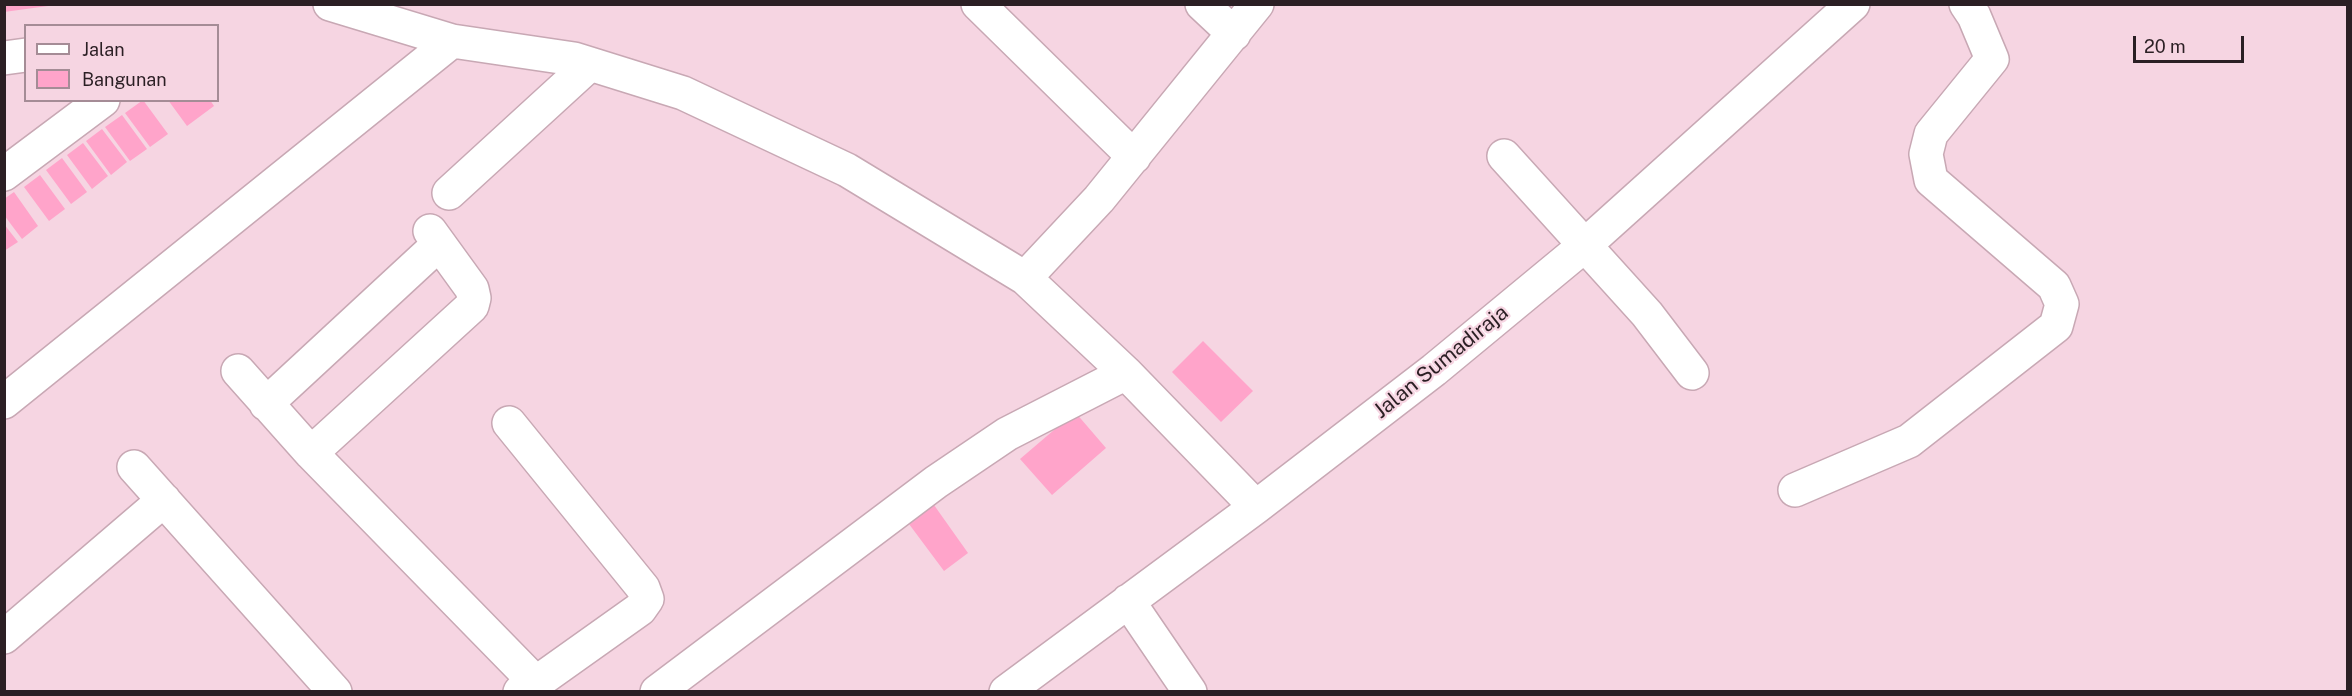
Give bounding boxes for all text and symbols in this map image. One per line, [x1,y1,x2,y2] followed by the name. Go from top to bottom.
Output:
[24,24,219,102] legend
[2136,24,2247,62] scale bar
[2144,36,2186,57] text: 20 m
[82,39,125,60] text: Jalan
[82,69,167,90] text: Bangunan
[1369,300,1513,424] street label: Jalan Sumadiraja

